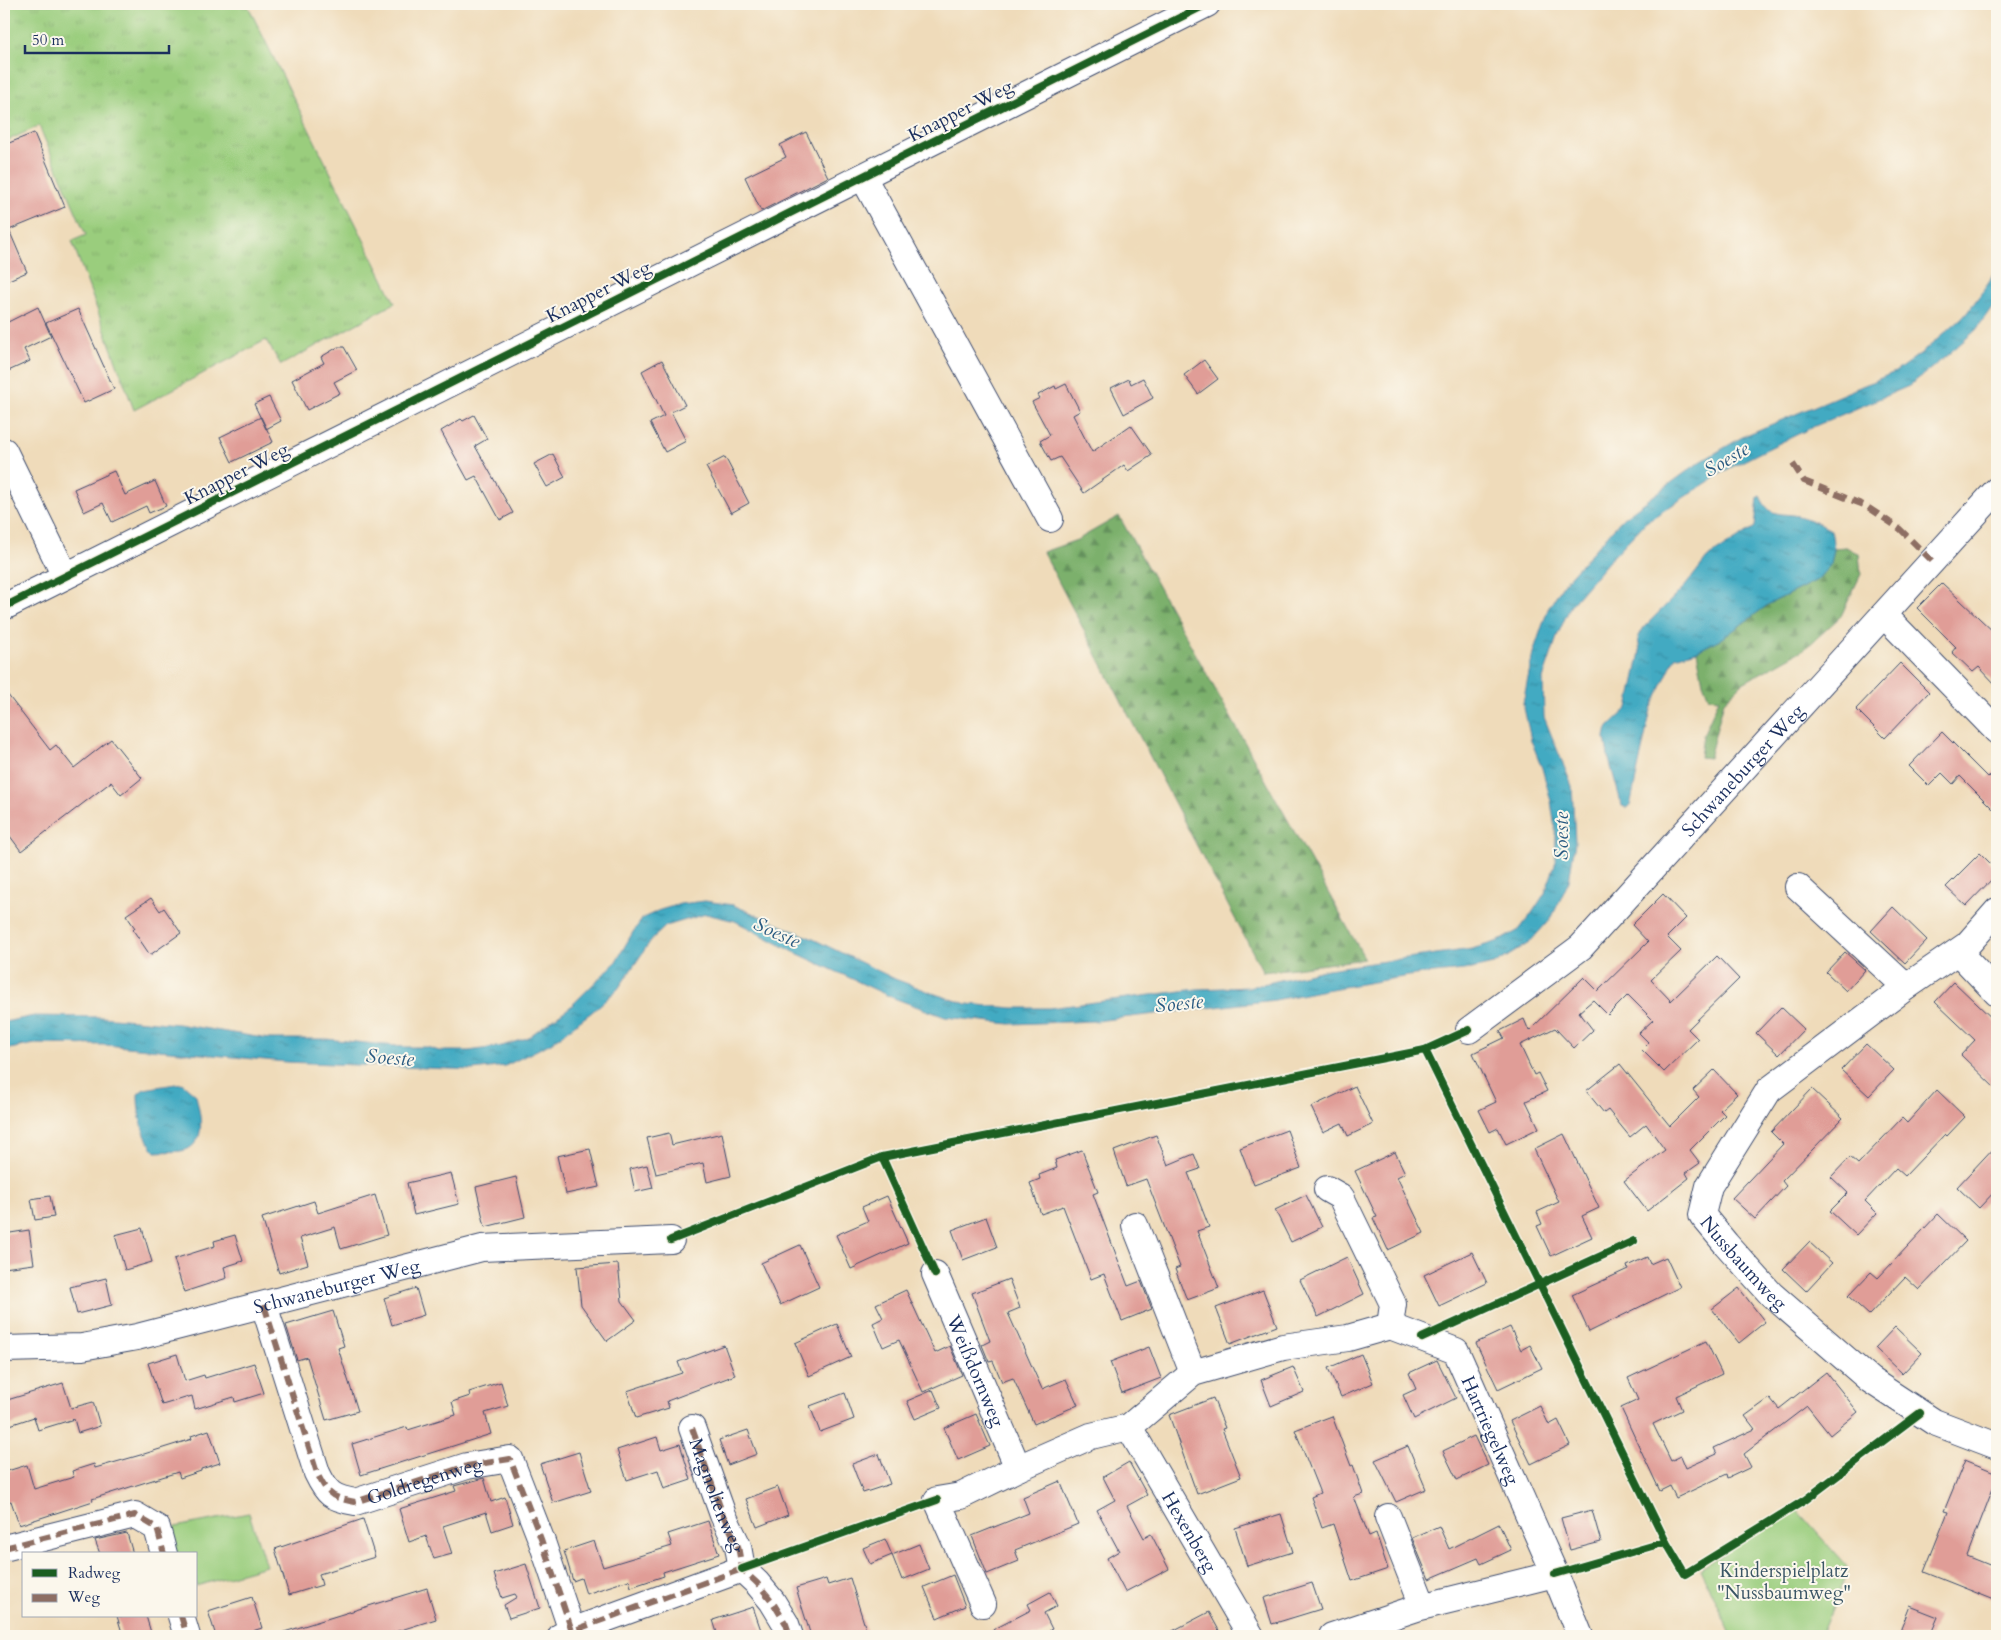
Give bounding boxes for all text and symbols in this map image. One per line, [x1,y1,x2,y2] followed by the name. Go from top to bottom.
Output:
[25,22,169,54] scale bar
[32,30,64,50] text: 50 m
[904,73,1018,148] street label: Knapper Weg
[542,254,656,329] street label: Knapper Weg
[1699,435,1754,483] water label: Soeste
[180,436,294,511] street label: Knapper Weg
[1676,698,1810,842] street label: Schwaneburger Weg
[1548,812,1575,860] water label: Soeste
[749,910,805,955] water label: Soeste
[1154,988,1205,1019] water label: Soeste
[365,1042,415,1073] water label: Soeste
[1694,1210,1793,1317] street label: Nussbaumweg
[251,1252,423,1320] street label: Schwaneburger Weg
[940,1310,1011,1431] street label: Weißdornweg
[1455,1372,1526,1489] street label: Hartriegelweg
[682,1434,751,1555] street label: Magnolienweg
[363,1452,485,1511] street label: Goldregenweg
[1155,1487,1223,1578] street label: Hexenberg
[22,1552,198,1618] legend
[1717,1558,1851,1606] park label: Kinderspielplatz "Nussbaumweg"
[68,1563,121,1583] text: Radweg
[67,1587,100,1607] text: Weg

